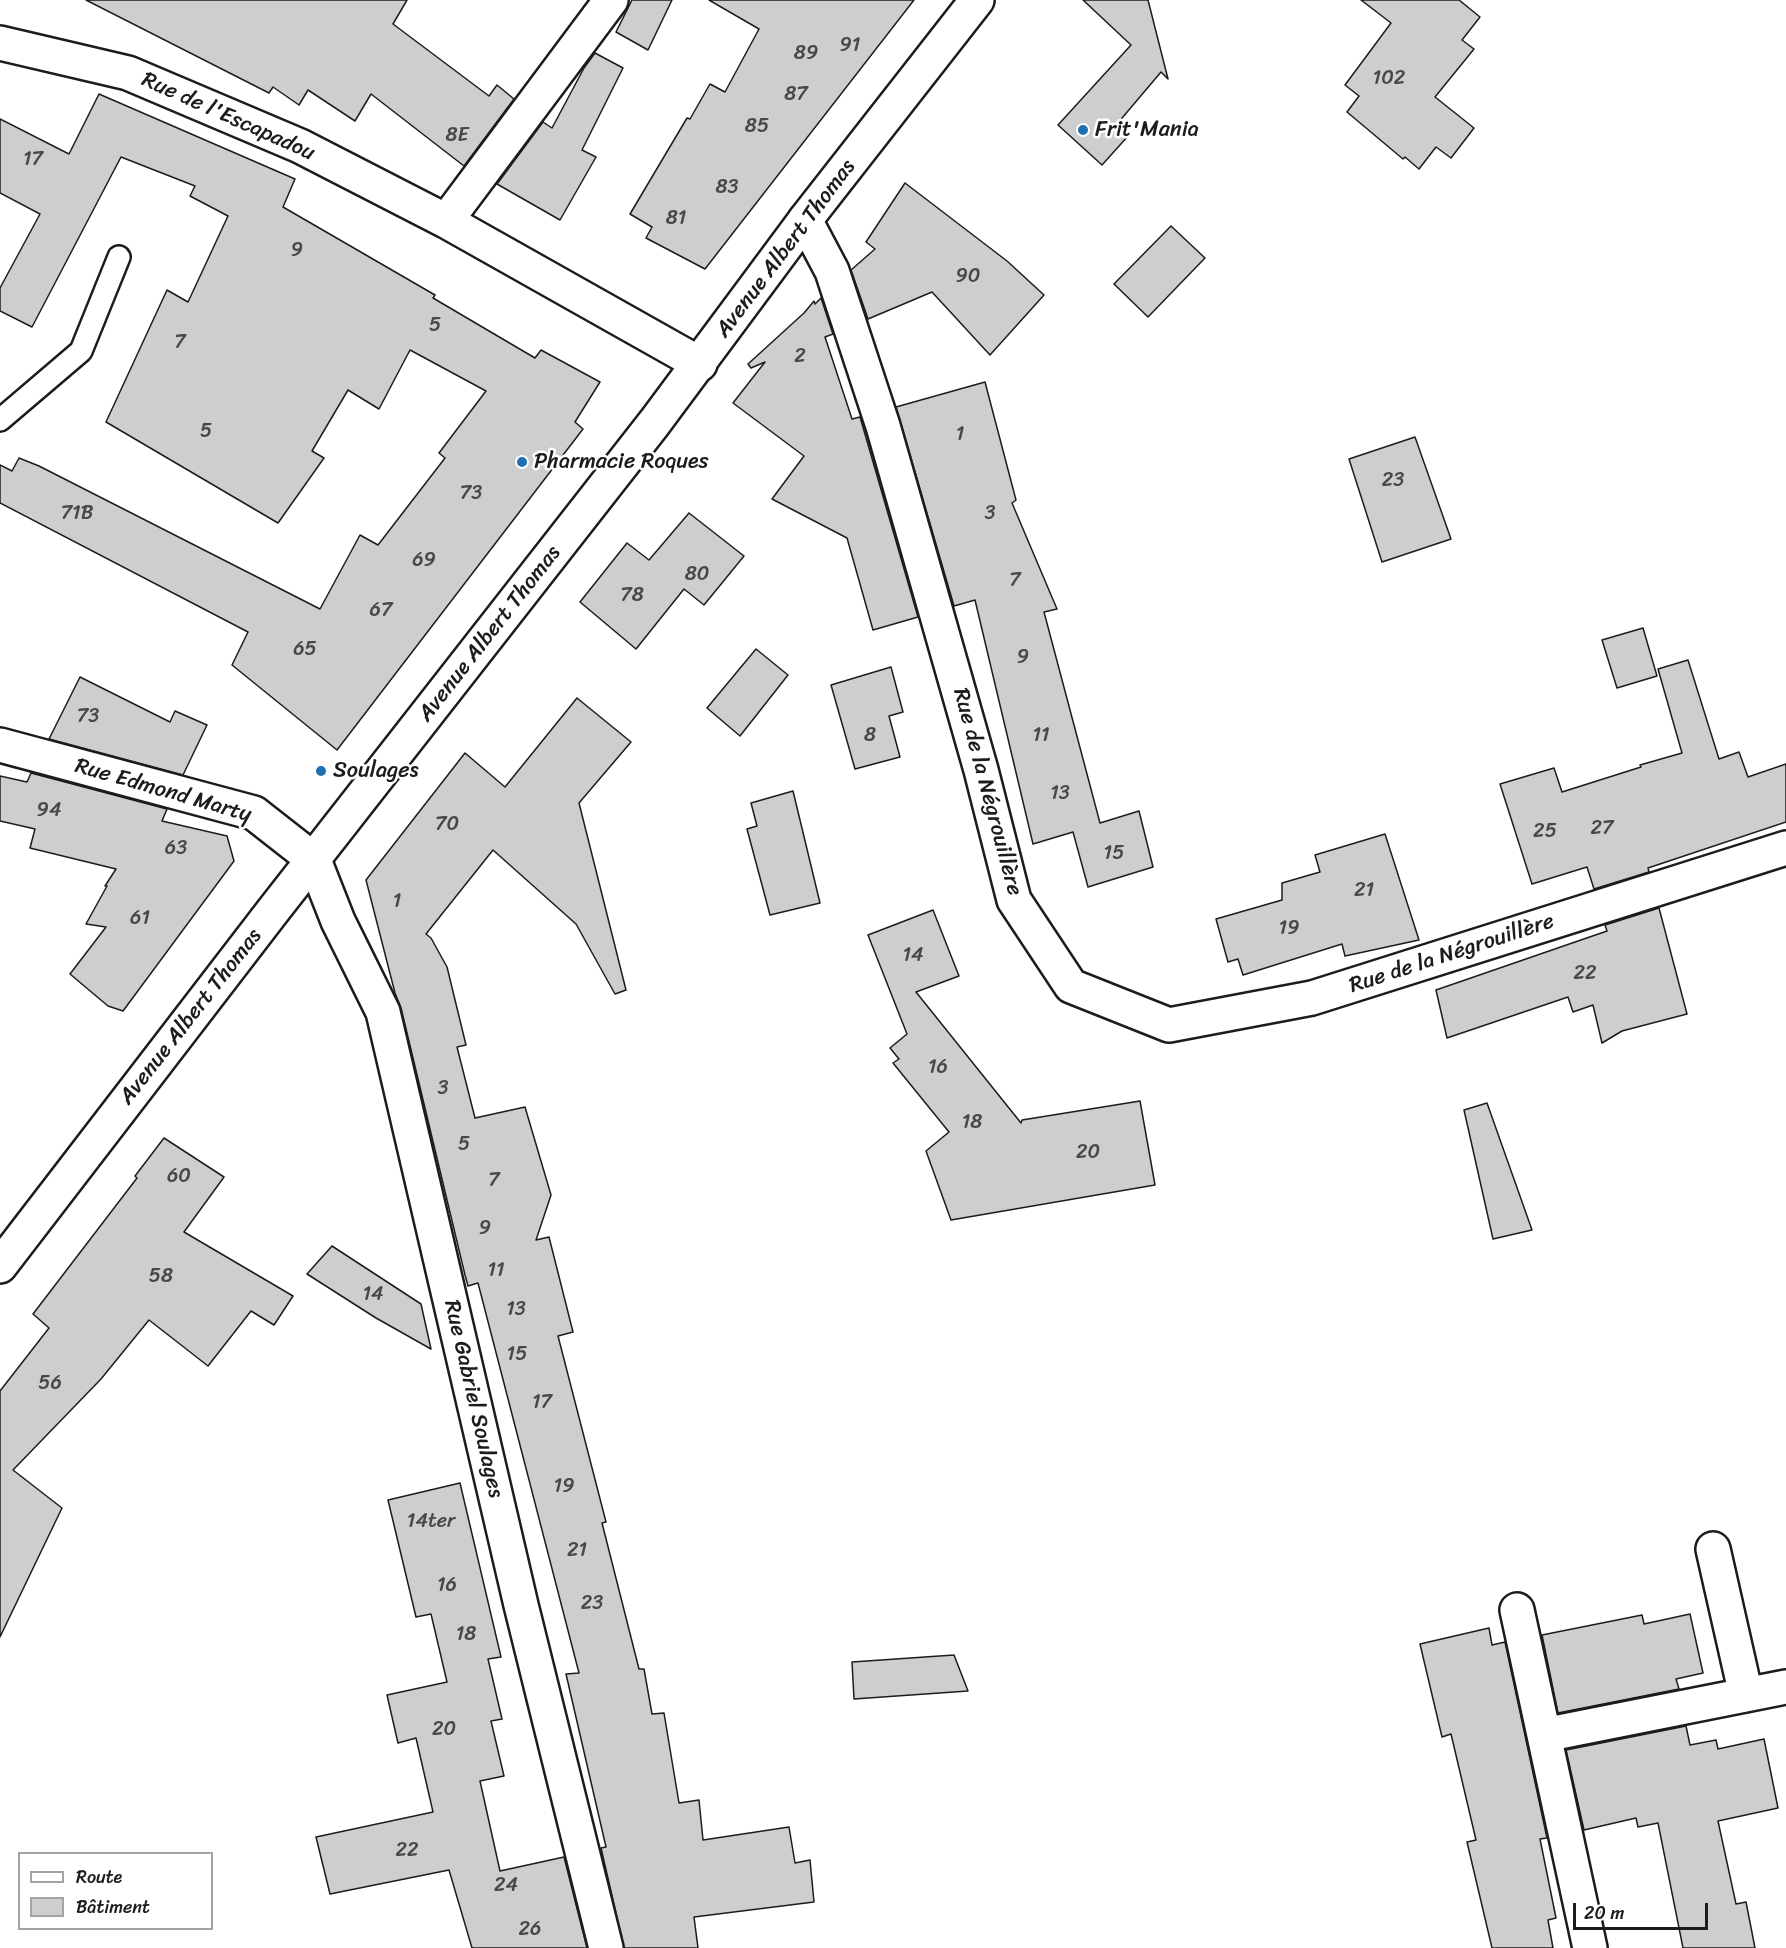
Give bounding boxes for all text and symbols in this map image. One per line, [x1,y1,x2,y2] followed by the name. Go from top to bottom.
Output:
[840,34,860,58] house number: 91
[794,42,818,66] house number: 89
[137,67,319,167] street label: Rue de l'Escapadou
[1373,67,1405,91] house number: 102
[784,83,808,107] house number: 87
[745,115,769,139] house number: 85
[1095,117,1199,143] place label: Frit'Mania
[1076,123,1090,137] marker: Frit'Mania
[445,124,469,148] house number: 8E
[23,148,43,172] house number: 17
[710,155,862,343] street label: Avenue Albert Thomas
[715,176,739,200] house number: 83
[666,207,686,231] house number: 81
[291,239,303,263] house number: 9
[956,265,980,289] house number: 90
[429,314,441,338] house number: 5
[174,331,186,355] house number: 7
[794,345,806,369] house number: 2
[200,420,212,444] house number: 5
[956,423,964,447] house number: 1
[534,449,709,475] place label: Pharmacie Roques
[515,455,529,469] marker: Pharmacie Roques
[1382,469,1404,493] house number: 23
[460,482,482,506] house number: 73
[61,502,93,526] house number: 71B
[985,502,995,526] house number: 3
[413,541,567,727] street label: Avenue Albert Thomas
[412,549,436,573] house number: 69
[685,563,709,587] house number: 80
[1009,569,1021,593] house number: 7
[620,584,644,608] house number: 78
[370,599,392,623] house number: 67
[293,638,317,662] house number: 65
[1017,646,1029,670] house number: 9
[947,685,1027,899] street label: Rue de la Négrouillère
[77,705,99,729] house number: 73
[864,724,876,748] house number: 8
[1032,724,1050,748] house number: 11
[72,753,254,829] street label: Rue Edmond Marty
[333,758,419,784] place label: Soulages
[314,764,328,778] marker: Soulages
[1050,782,1070,806] house number: 13
[37,799,61,823] house number: 94
[435,813,459,837] house number: 70
[1591,817,1613,841] house number: 27
[1533,820,1557,844] house number: 25
[165,837,187,861] house number: 63
[1104,842,1124,866] house number: 15
[1354,879,1374,903] house number: 21
[393,890,401,914] house number: 1
[130,907,150,931] house number: 61
[1346,908,1558,1000] street label: Rue de la Négrouillère
[1279,917,1299,941] house number: 19
[114,924,268,1110] street label: Avenue Albert Thomas
[902,944,924,968] house number: 14
[1573,962,1597,986] house number: 22
[928,1056,948,1080] house number: 16
[438,1077,448,1101] house number: 3
[962,1111,982,1135] house number: 18
[458,1133,470,1157] house number: 5
[1076,1141,1100,1165] house number: 20
[167,1165,191,1189] house number: 60
[488,1169,500,1193] house number: 7
[479,1217,491,1241] house number: 9
[487,1259,505,1283] house number: 11
[149,1265,173,1289] house number: 58
[362,1283,384,1307] house number: 14
[437,1298,509,1500] street label: Rue Gabriel Soulages
[506,1298,526,1322] house number: 13
[507,1343,527,1367] house number: 15
[38,1372,62,1396] house number: 56
[532,1391,552,1415] house number: 17
[554,1475,574,1499] house number: 19
[407,1510,455,1534] house number: 14ter
[567,1539,587,1563] house number: 21
[437,1574,457,1598] house number: 16
[581,1592,603,1616] house number: 23
[456,1623,476,1647] house number: 18
[432,1718,456,1742] house number: 20
[395,1839,419,1863] house number: 22
[18,1852,213,1930] legend
[76,1861,122,1893] text: Route
[494,1874,518,1898] house number: 24
[76,1891,150,1923] text: Bâtiment
[1576,1891,1711,1929] scale bar
[1584,1897,1624,1929] text: 20 m
[519,1918,541,1942] house number: 26

